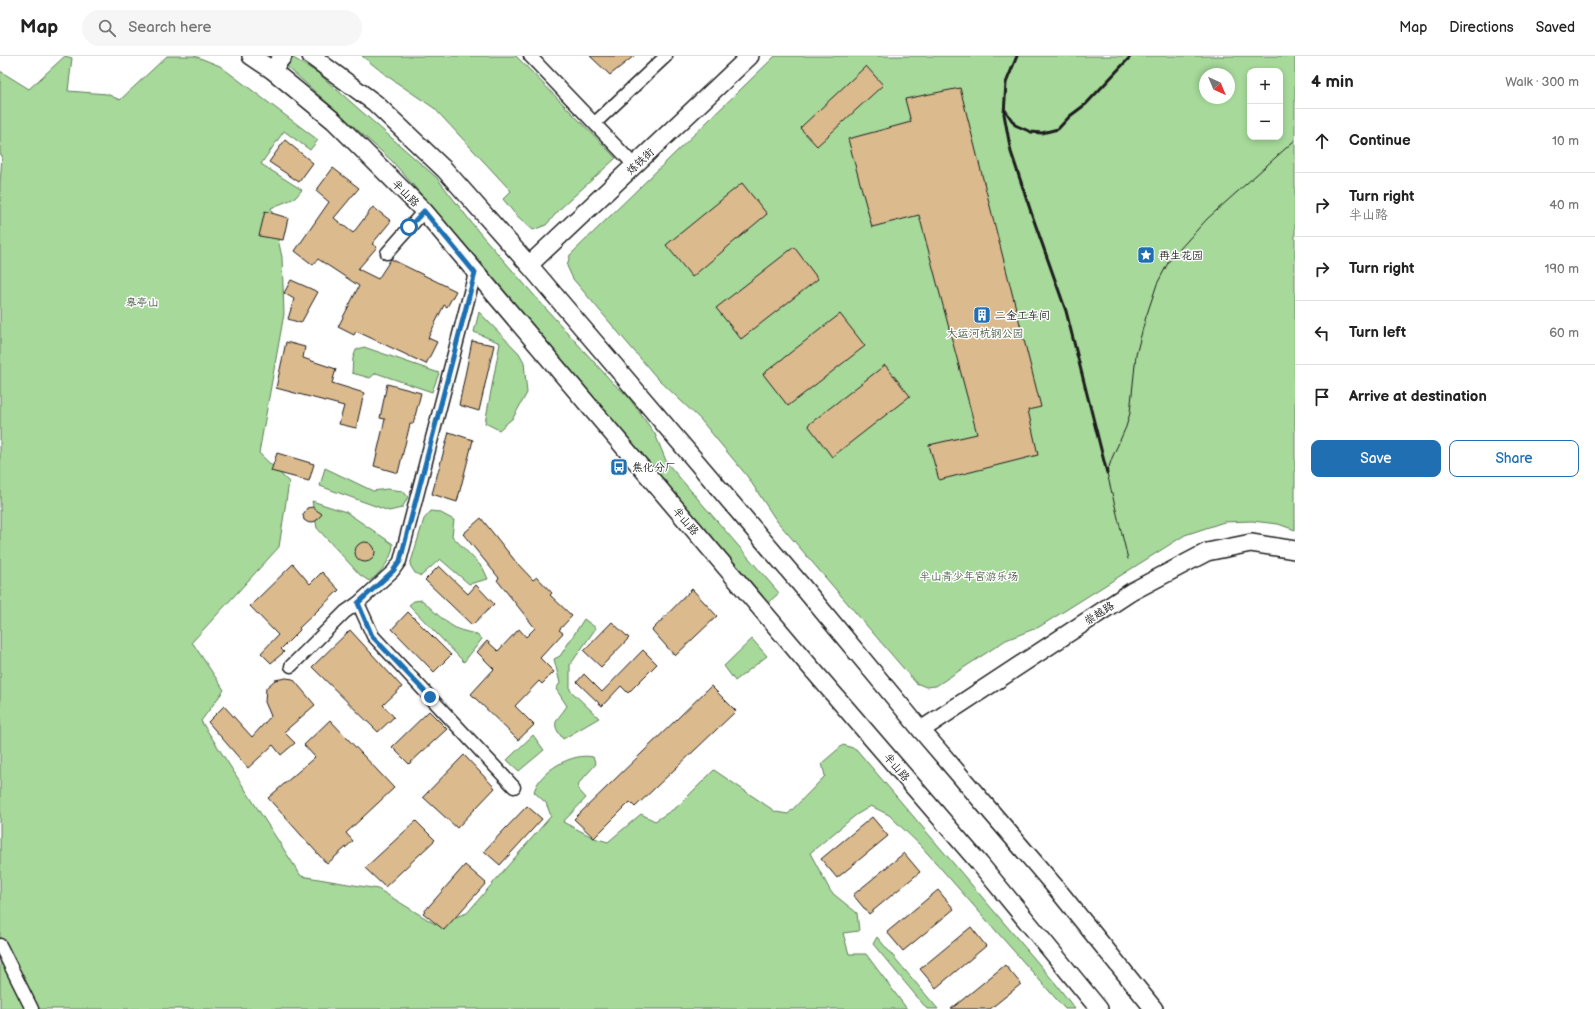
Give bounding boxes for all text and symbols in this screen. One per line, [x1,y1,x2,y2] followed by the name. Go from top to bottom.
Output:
[82,10,362,46] search box
[20,16,58,39] text: Map
[96,17,118,39] icon: search
[128,18,211,37] text: Search here
[1399,19,1427,36] text: Map
[1449,19,1514,36] text: Directions
[1536,19,1575,36] text: Saved
[1199,68,1235,104] north arrow
[1247,68,1283,140] map controls
[1247,68,1283,104] button: +
[1311,72,1354,92] text: 4 min
[1505,74,1579,90] text: Walk · 300 m
[1247,104,1283,140] button: −
[1311,130,1333,152] icon: ahead
[1349,131,1411,150] text: Continue
[1552,133,1579,149] text: 10 m
[624,145,658,177] street label: 炼铁街
[389,177,422,210] street label: 半山路
[1349,187,1414,206] text: Turn right
[1311,194,1333,216] icon: right
[1549,197,1579,213] text: 40 m
[1349,207,1388,223] text: 半山路
[400,218,418,236] route start
[1136,245,1156,265] place icon: 再生花园
[1159,249,1203,262] place label: 再生花园
[1311,258,1333,280] icon: right
[1349,259,1414,278] text: Turn right
[1545,261,1579,277] text: 190 m
[126,296,159,309] park label: 皋亭山
[972,305,992,325] building icon: 二金工车间
[995,309,1050,322] place label: 二金工车间
[1311,322,1333,344] icon: left
[1349,323,1406,342] text: Turn left
[1549,325,1579,341] text: 60 m
[947,327,1024,340] park label: 大运河杭钢公园
[1311,386,1333,408] icon: arrive
[1349,387,1487,406] text: Arrive at destination
[1311,440,1441,477] button: Save
[1449,440,1579,477] button: Share
[609,457,629,477] bus stop icon: 焦化分厂
[632,461,676,474] place label: 焦化分厂
[670,505,701,538] street label: 半山路
[920,570,1019,583] park label: 半山青少年宫游乐场
[1082,599,1117,628] street label: 崇越路
[421,688,439,706] route end
[881,751,912,784] street label: 半山路

